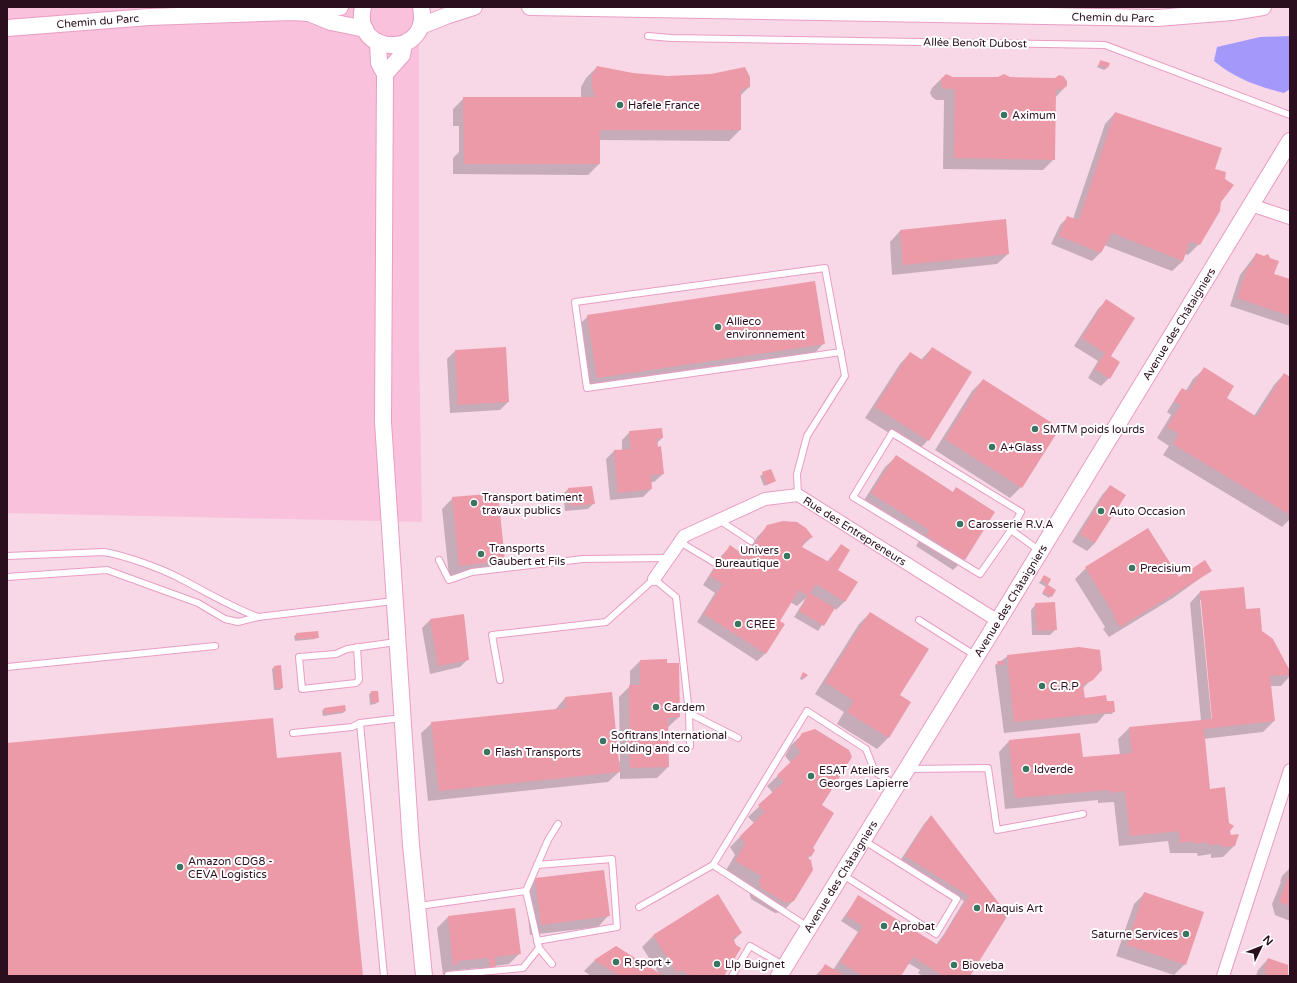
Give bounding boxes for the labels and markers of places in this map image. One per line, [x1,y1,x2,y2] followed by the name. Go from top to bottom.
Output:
[628,99,700,112] place label: Hafele France
[615,100,625,110] marker: Hafele France
[1012,109,1056,122] place label: Aximum
[999,110,1009,120] marker: Aximum
[726,315,805,341] place label: Allieco environnement
[713,322,723,332] marker: Allieco environnement
[1043,423,1144,436] place label: SMTM poids lourds
[1030,424,1040,434] marker: SMTM poids lourds
[1000,441,1042,454] place label: A+Glass
[987,442,997,452] marker: A+Glass
[482,491,582,517] place label: Transport batiment travaux publics
[469,498,479,508] marker: Transport batiment travaux publics
[1109,505,1185,518] place label: Auto Occasion
[1096,506,1106,516] marker: Auto Occasion
[968,518,1053,531] place label: Carosserie R.V.A
[955,519,965,529] marker: Carosserie R.V.A
[489,542,565,568] place label: Transports Gaubert et Fils
[715,544,779,570] place label: Univers Bureautique
[476,549,486,559] marker: Transports Gaubert et Fils
[782,551,792,561] marker: Univers Bureautique
[1140,562,1191,575] place label: Precisium
[1127,563,1137,573] marker: Precisium
[746,618,776,631] place label: CREE
[733,619,743,629] marker: CREE
[1050,680,1079,693] place label: C.R.P
[1037,681,1047,691] marker: C.R.P
[664,701,705,714] place label: Cardem
[651,702,661,712] marker: Cardem
[611,729,727,755] place label: Sofitrans International Holding and co
[598,736,608,746] marker: Sofitrans International Holding and co
[495,746,581,759] place label: Flash Transports
[482,747,492,757] marker: Flash Transports
[1034,763,1073,776] place label: Idverde
[819,764,909,790] place label: ESAT Ateliers Georges Lapierre
[1021,764,1031,774] marker: Idverde
[806,771,816,781] marker: ESAT Ateliers Georges Lapierre
[188,855,273,881] place label: Amazon CDG8 - CEVA Logistics
[175,862,185,872] marker: Amazon CDG8 - CEVA Logistics
[985,902,1043,915] place label: Maquis Art
[972,903,982,913] marker: Maquis Art
[892,920,935,933] place label: Aprobat
[879,921,889,931] marker: Aprobat
[1091,928,1178,941] place label: Saturne Services
[1181,929,1191,939] marker: Saturne Services
[624,956,671,969] place label: R sport +
[611,957,621,967] marker: R sport +
[725,958,785,971] place label: Llp Buignet
[712,959,722,969] marker: Llp Buignet
[962,959,1004,972] place label: Bioveba
[949,960,959,970] marker: Bioveba

